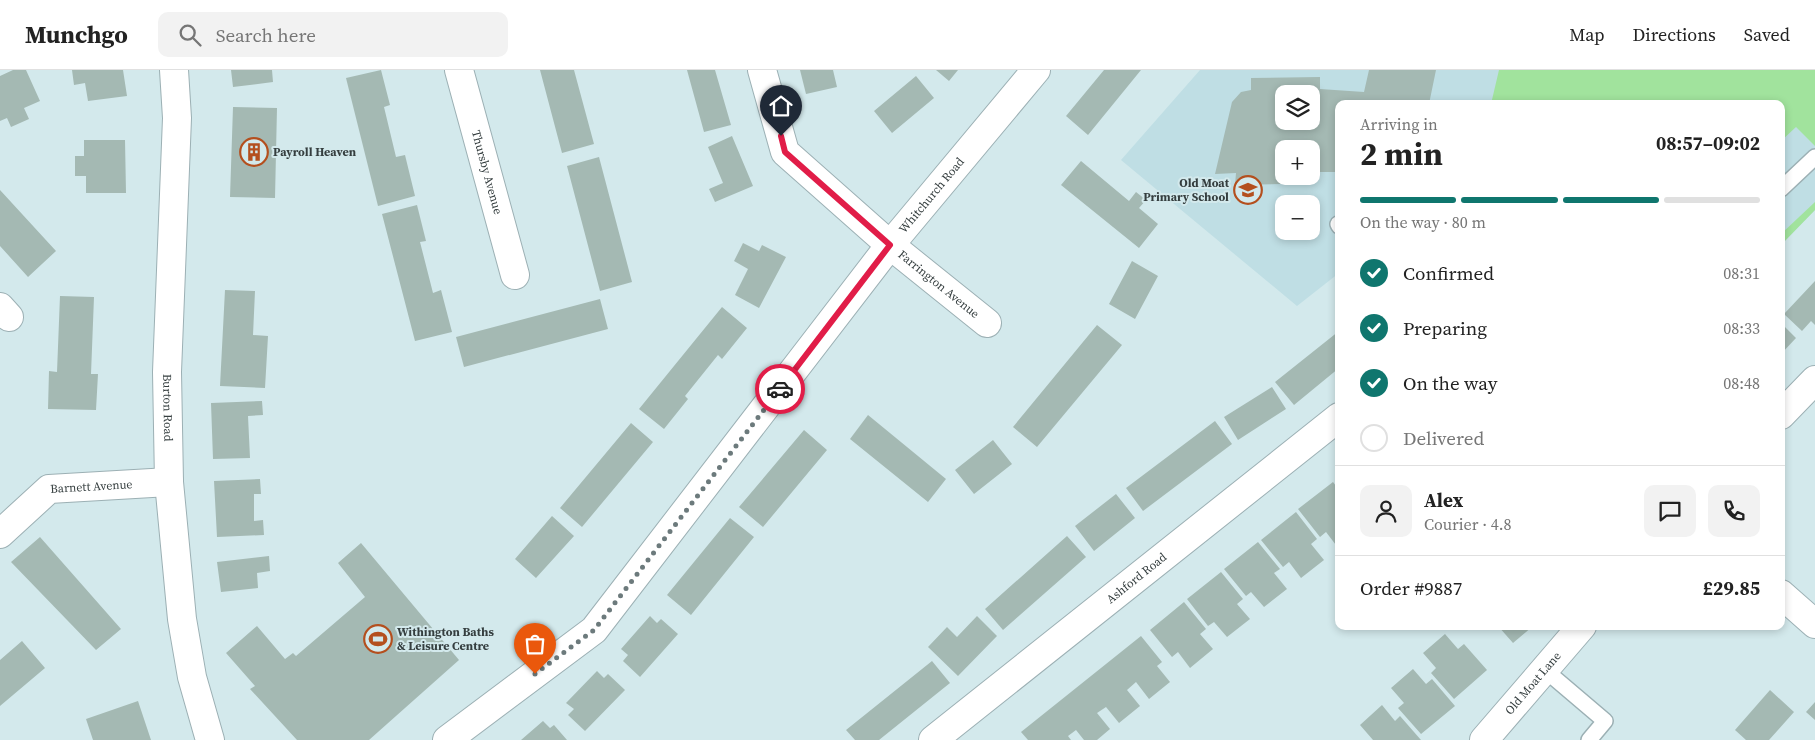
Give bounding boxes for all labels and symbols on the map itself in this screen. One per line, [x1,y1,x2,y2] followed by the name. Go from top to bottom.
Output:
[760,85,802,136] pin
[468,128,506,216] street label: Thursby Avenue
[239,137,269,167] building icon: Payroll Heaven
[273,144,357,160] place label: Payroll Heaven
[895,154,968,237] street label: Whitchurch Road
[1143,175,1230,205] place label: Old Moat Primary School
[1233,175,1263,205] school or university icon: Old Moat Primary School
[895,247,983,322] street label: Farrington Avenue
[755,364,805,414] courier
[159,374,176,442] street label: Burton Road
[50,476,133,497] street label: Barnett Avenue
[1103,549,1170,607] street label: Ashford Road
[514,623,556,674] pin
[363,624,393,654] sports icon: Withington Baths & Leisure Centre
[397,624,494,654] place label: Withington Baths & Leisure Centre
[1501,648,1564,718] street label: Old Moat Lane

